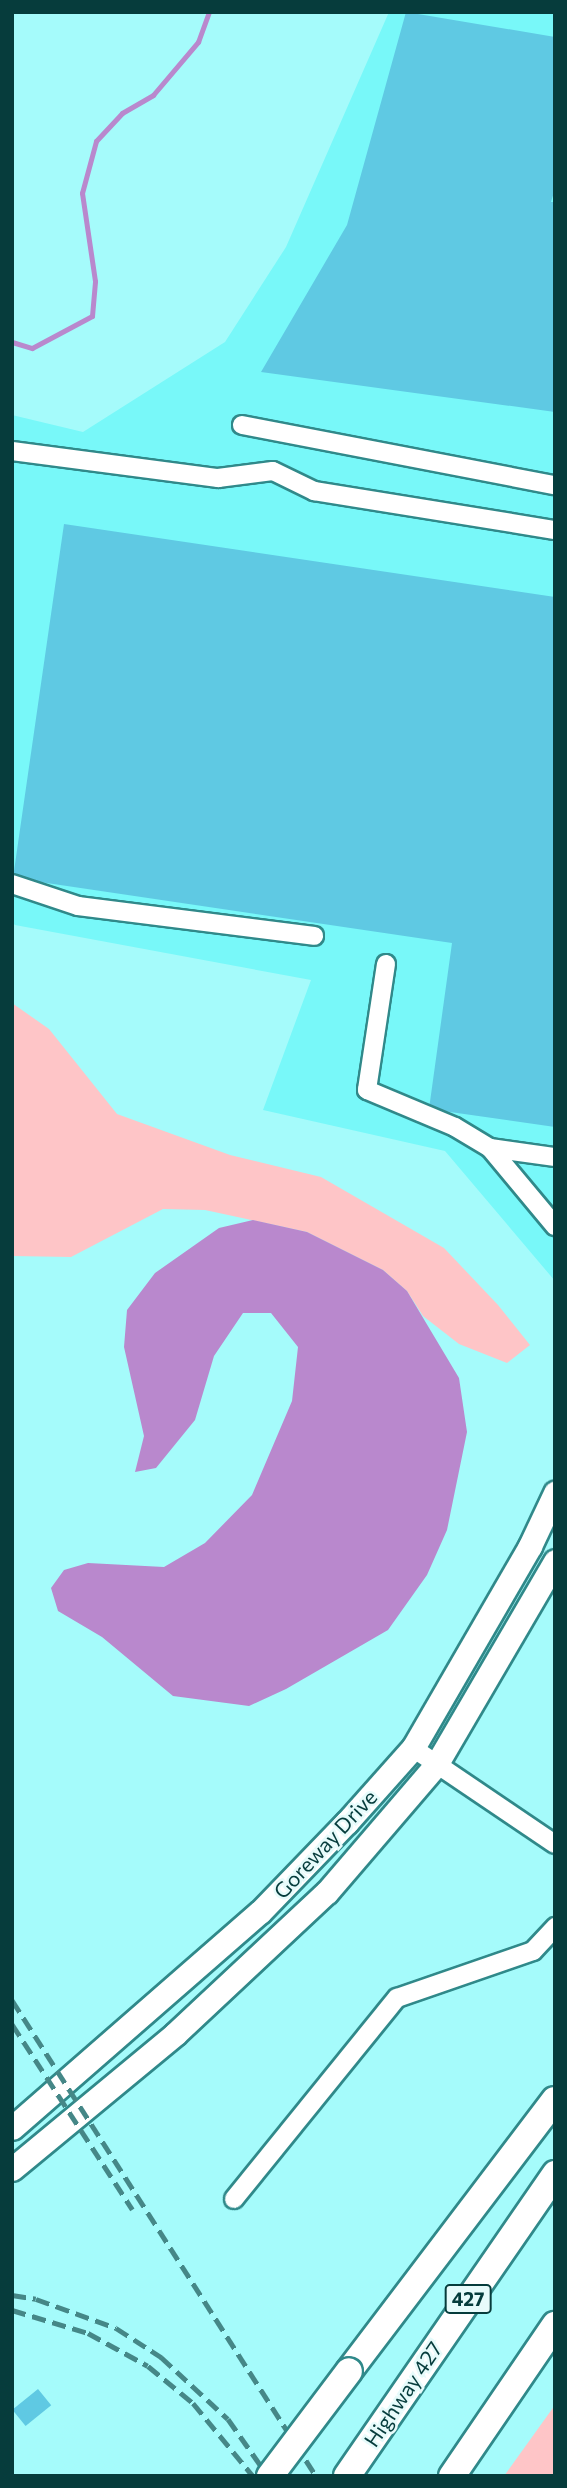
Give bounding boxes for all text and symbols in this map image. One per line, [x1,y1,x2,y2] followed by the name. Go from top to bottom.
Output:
[268,1784,382,1904] street label: Goreway Drive
[444,2284,492,2314] road number: 427
[359,2337,447,2451] street label: Highway 427

